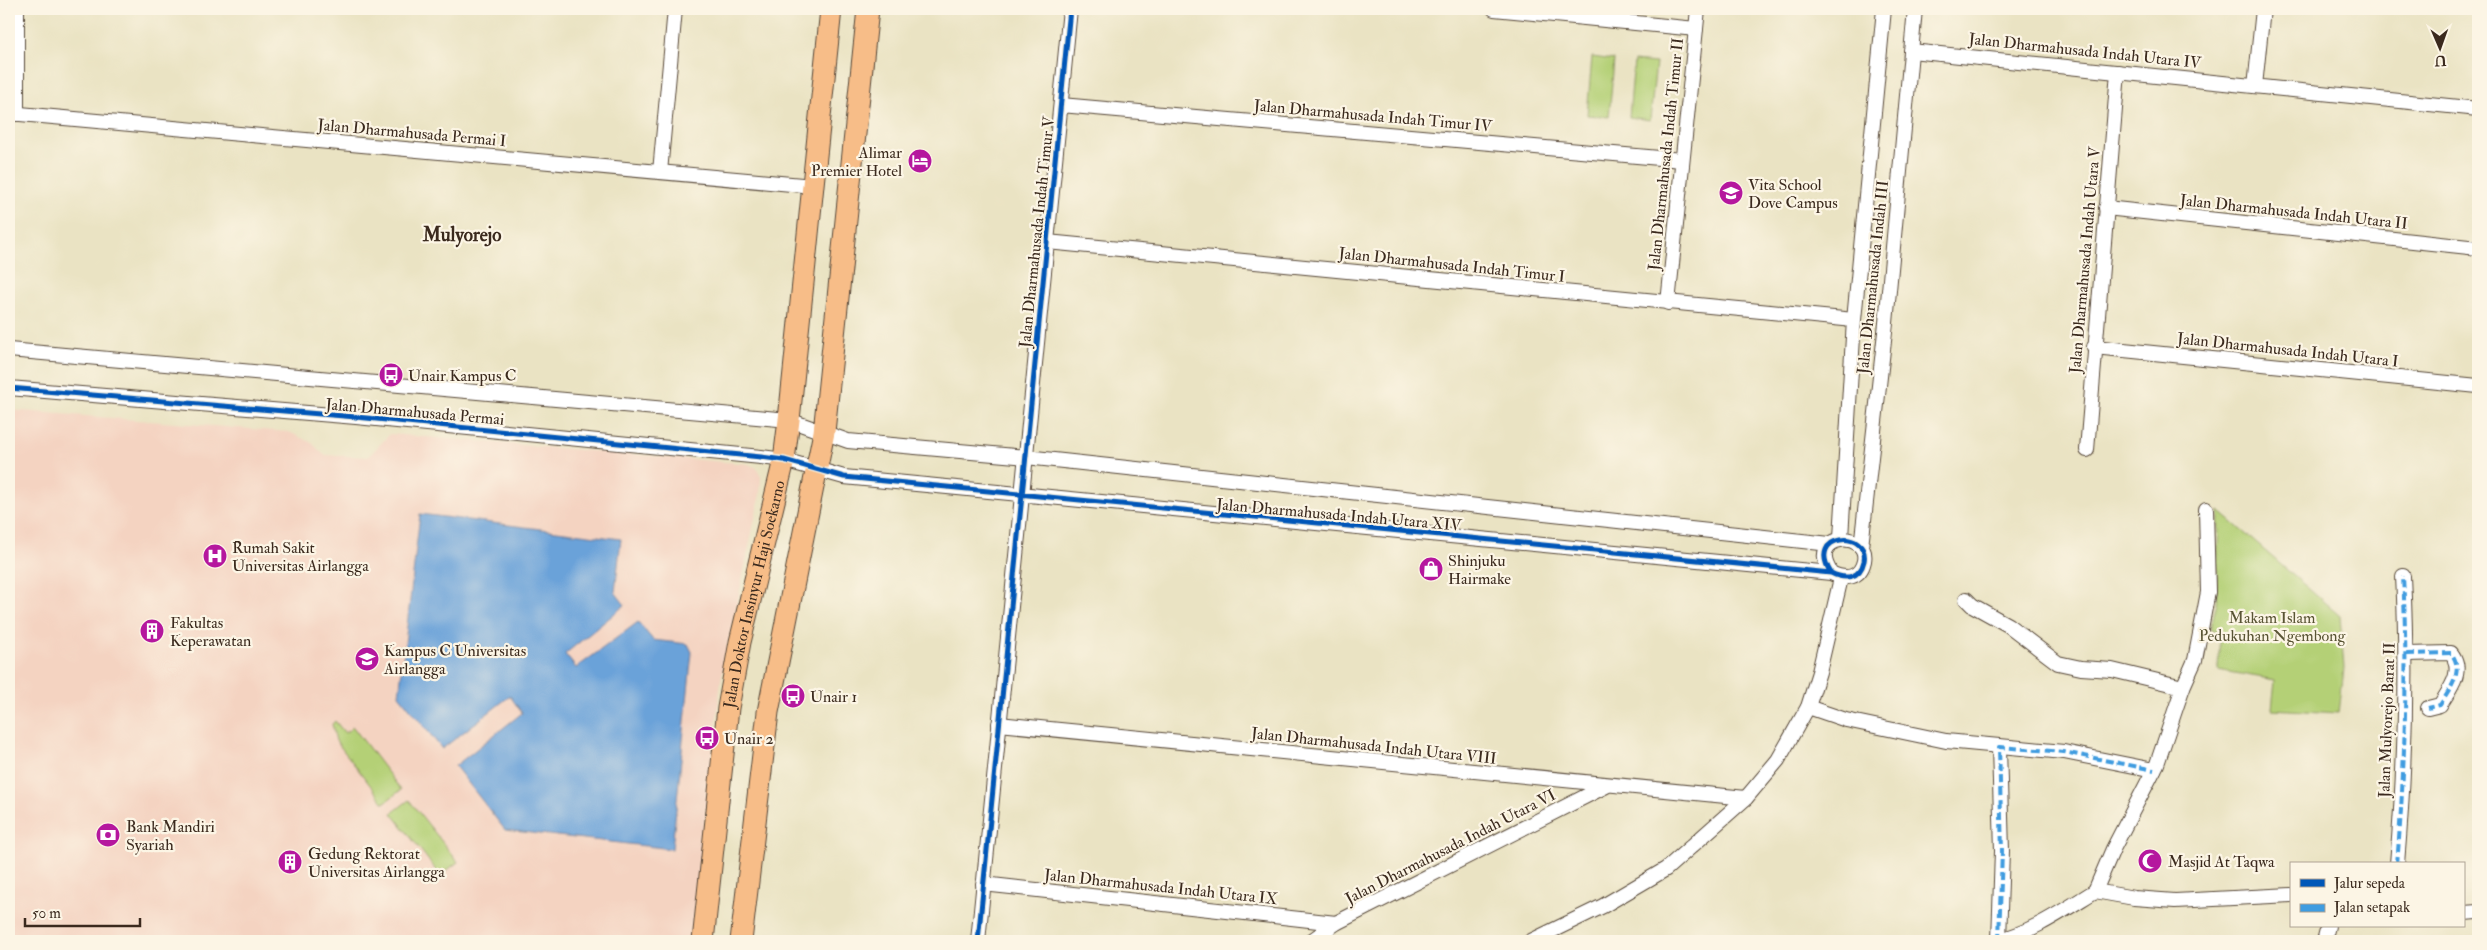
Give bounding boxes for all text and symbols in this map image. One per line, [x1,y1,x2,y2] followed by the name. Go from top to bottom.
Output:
[2414,22,2464,72] north arrow
[1967,29,2203,74] street label: Jalan Dharmahusada Indah Utara IV
[1644,37,1689,273] street label: Jalan Dharmahusada Indah Timur II
[2434,52,2447,69] text: U
[1252,96,1493,137] street label: Jalan Dharmahusada Indah Timur IV
[316,115,507,152] street label: Jalan Dharmahusada Permai I
[1015,115,1060,350] street label: Jalan Dharmahusada Indah Timur V
[811,143,902,181] place label: Alimar Premier Hotel
[2065,145,2106,375] street label: Jalan Dharmahusada Indah Utara V
[907,148,933,174] hotel icon: Alimar Premier Hotel
[1748,175,1838,214] place label: Vita School Dove Campus
[1853,179,1894,376] street label: Jalan Dharmahusada Indah III
[1718,180,1744,206] school or university icon: Vita School Dove Campus
[2178,190,2409,235] street label: Jalan Dharmahusada Indah Utara II
[422,223,501,248] district label: Mulyorejo
[1337,243,1566,288] street label: Jalan Dharmahusada Indah Timur I
[2175,328,2400,373] street label: Jalan Dharmahusada Indah Utara I
[378,362,404,388] bus stop icon: Unair Kampus C
[408,366,516,387] place label: Unair Kampus C
[324,394,505,431] street label: Jalan Dharmahusada Permai
[719,478,790,711] street label: Jalan Doktor Insinyur Haji Soekarno
[1214,494,1463,537] street label: Jalan Dharmahusada Indah Utara XIV
[232,538,369,576] place label: Rumah Sakit Universitas Airlangga
[202,543,228,569] hospital icon: Rumah Sakit Universitas Airlangga
[1448,551,1511,589] place label: Shinjuku Hairmake
[1418,556,1444,582] shop icon: Shinjuku Hairmake
[2199,608,2346,646] park label: Makam Islam Pedukuhan Ngembong
[170,613,251,652] place label: Fakultas Keperawatan
[139,618,165,644] building icon: Fakultas Keperawatan
[383,641,526,679] place label: Kampus C Universitas Airlangga
[2374,642,2401,799] street label: Jalan Mulyorejo Barat II
[354,646,380,672] school or university icon: Kampus C Universitas Airlangga
[780,683,806,709] bus stop icon: Unair 1
[810,687,857,707] place label: Unair 1
[1249,723,1498,770] street label: Jalan Dharmahusada Indah Utara VIII
[694,725,720,751] bus stop icon: Unair 2
[724,729,774,749] place label: Unair 2
[1341,785,1560,910] street label: Jalan Dharmahusada Indah Utara VI
[126,817,215,855] place label: Bank Mandiri Syariah
[95,822,121,848] bank icon: Bank Mandiri Syariah
[308,844,445,882] place label: Gedung Rektorat Universitas Airlangga
[2137,848,2163,874] mosque icon: Masjid At Taqwa
[277,849,303,875] building icon: Gedung Rektorat Universitas Airlangga
[2168,852,2275,872] place label: Masjid At Taqwa
[2290,862,2464,928] legend
[1042,865,1279,910] street label: Jalan Dharmahusada Indah Utara IX
[2333,874,2406,894] text: Jalur sepeda
[25,895,140,927] scale bar
[2333,898,2410,918] text: Jalan setapak
[32,904,61,923] text: 50 m

